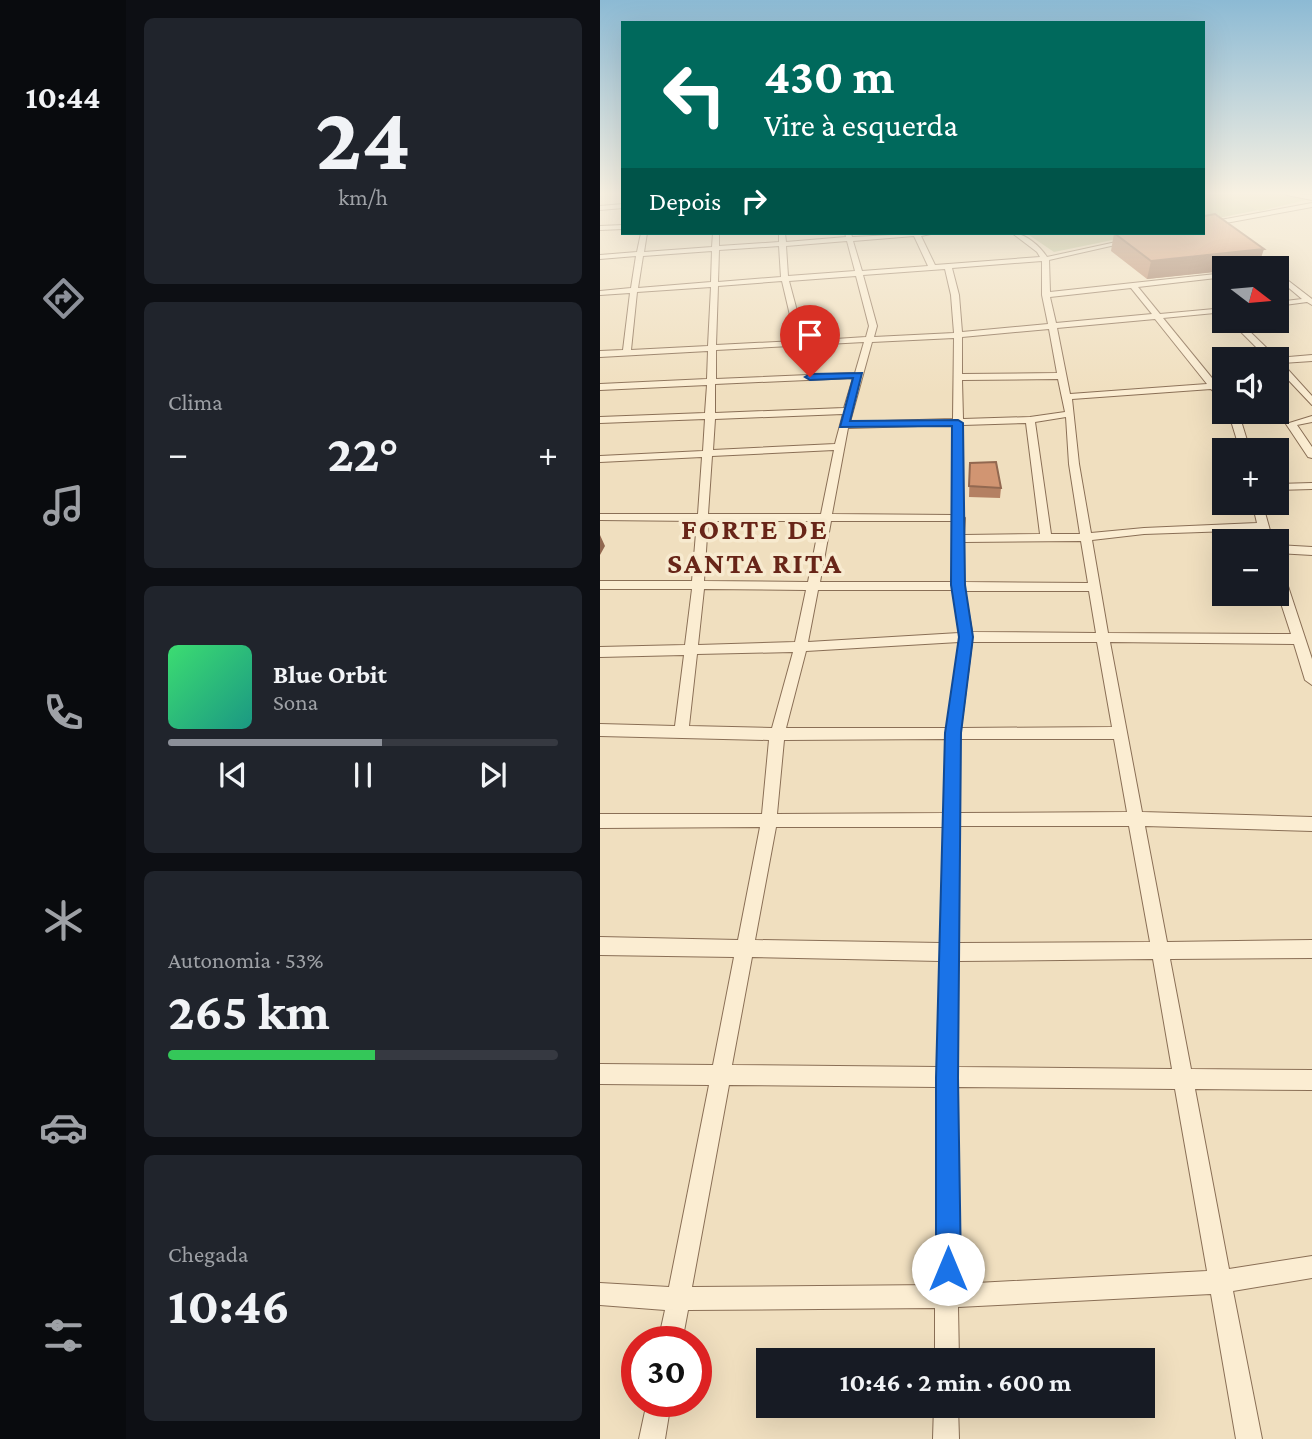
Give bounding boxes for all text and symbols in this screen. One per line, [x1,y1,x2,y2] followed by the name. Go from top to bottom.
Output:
[649,49,740,140] icon: left
[764,49,895,104] text: 430 m
[26,79,100,115] text: 10:44
[315,87,411,189] text: 24
[764,107,958,143] text: Vire à esquerda
[735,182,773,220] icon: right
[338,184,388,210] text: km/h
[649,187,721,216] text: Depois
[1212,256,1290,332] north arrow
[1212,256,1289,606] map controls
[39,274,88,323] icon: directions
[780,305,840,377] pin
[791,316,829,354] icon: arrive
[1212,347,1289,424] button: sound
[168,389,223,415] text: Clima
[327,424,399,482] text: 22°
[168,432,188,474] text: −
[538,432,558,474] text: +
[1212,438,1289,515] button: +
[39,481,88,530] icon: music
[667,512,843,579] district label: FORTE DE SANTA RITA
[1212,529,1289,606] button: −
[273,660,387,689] text: Blue Orbit
[39,688,88,737] icon: phone
[273,689,318,715] text: Sona
[214,756,252,794] icon: previous
[344,756,382,794] icon: pause
[474,756,512,794] icon: next
[39,896,88,945] icon: climate
[168,947,323,973] text: Autonomia · 53%
[168,982,330,1040] text: 265 km
[39,1103,88,1152] icon: car
[911,1232,985,1306] position arrow
[168,1241,248,1267] text: Chegada
[168,1276,290,1334] text: 10:46
[39,1311,88,1360] icon: filters
[621,1326,712,1417] speed limit sign: 30
[840,1368,1071,1397] text: 10:46 · 2 min · 600 m

